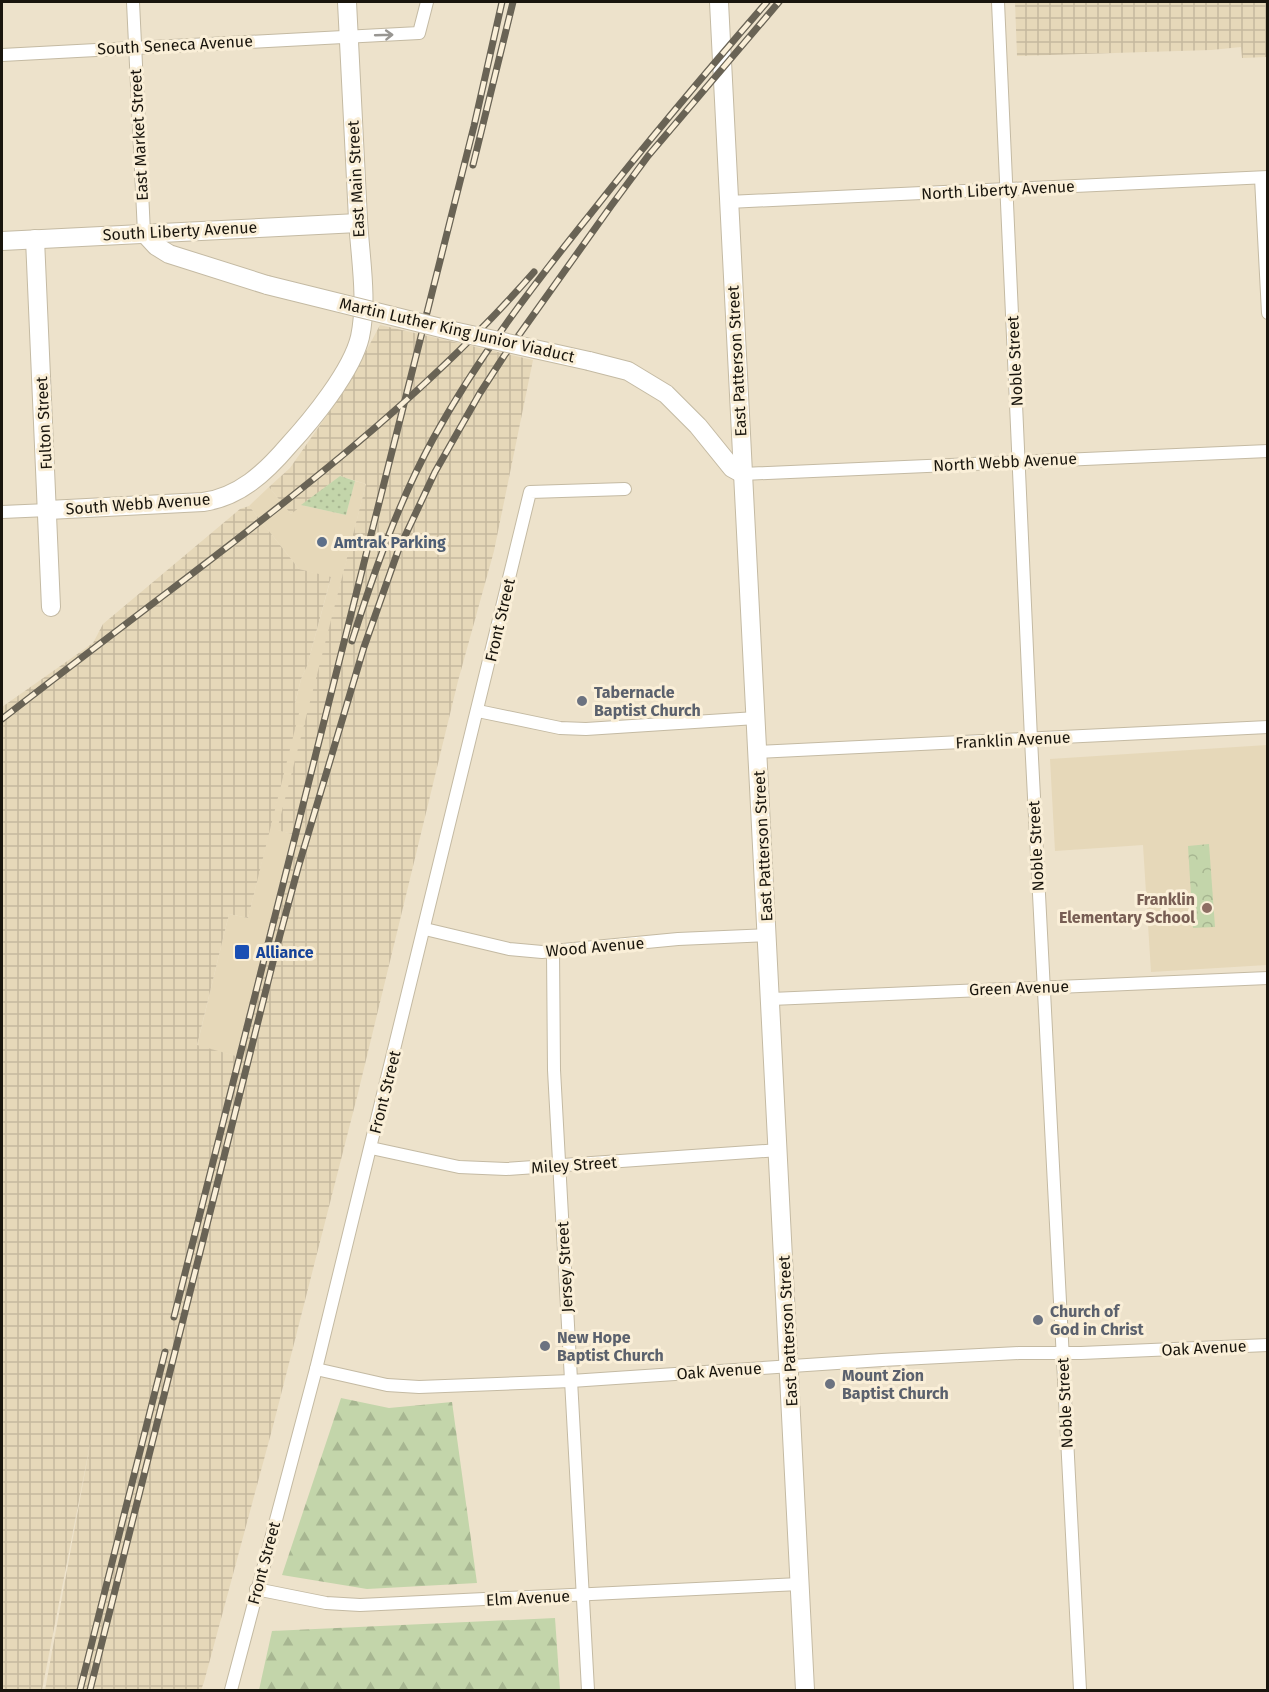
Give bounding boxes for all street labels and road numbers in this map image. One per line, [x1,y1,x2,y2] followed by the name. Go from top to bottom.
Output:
[97,31,253,59] street label: South Seneca Avenue
[126,68,152,201] street label: East Market Street
[343,120,369,238] street label: East Main Street
[921,176,1075,204] street label: North Liberty Avenue
[102,217,258,245] street label: South Liberty Avenue
[724,285,750,437] street label: East Patterson Street
[338,294,577,366] street label: Martin Luther King Junior Viaduct
[1003,315,1027,407] street label: Noble Street
[32,376,56,470] street label: Fulton Street
[933,449,1077,475] street label: North Webb Avenue
[65,489,211,519] street label: South Webb Avenue
[481,576,519,664] street label: Front Street
[955,728,1071,752] street label: Franklin Avenue
[750,770,776,922] street label: East Patterson Street
[1024,800,1048,892] street label: Noble Street
[545,933,645,961] street label: Wood Avenue
[969,977,1069,999] street label: Green Avenue
[365,1048,405,1136] street label: Front Street
[531,1153,618,1177] street label: Miley Street
[553,1221,577,1313] street label: Jersey Street
[775,1255,801,1407] street label: East Patterson Street
[1161,1336,1247,1360] street label: Oak Avenue
[1053,1357,1077,1449] street label: Noble Street
[676,1359,762,1383] street label: Oak Avenue
[244,1519,284,1607] street label: Front Street
[485,1586,571,1610] street label: Elm Avenue

